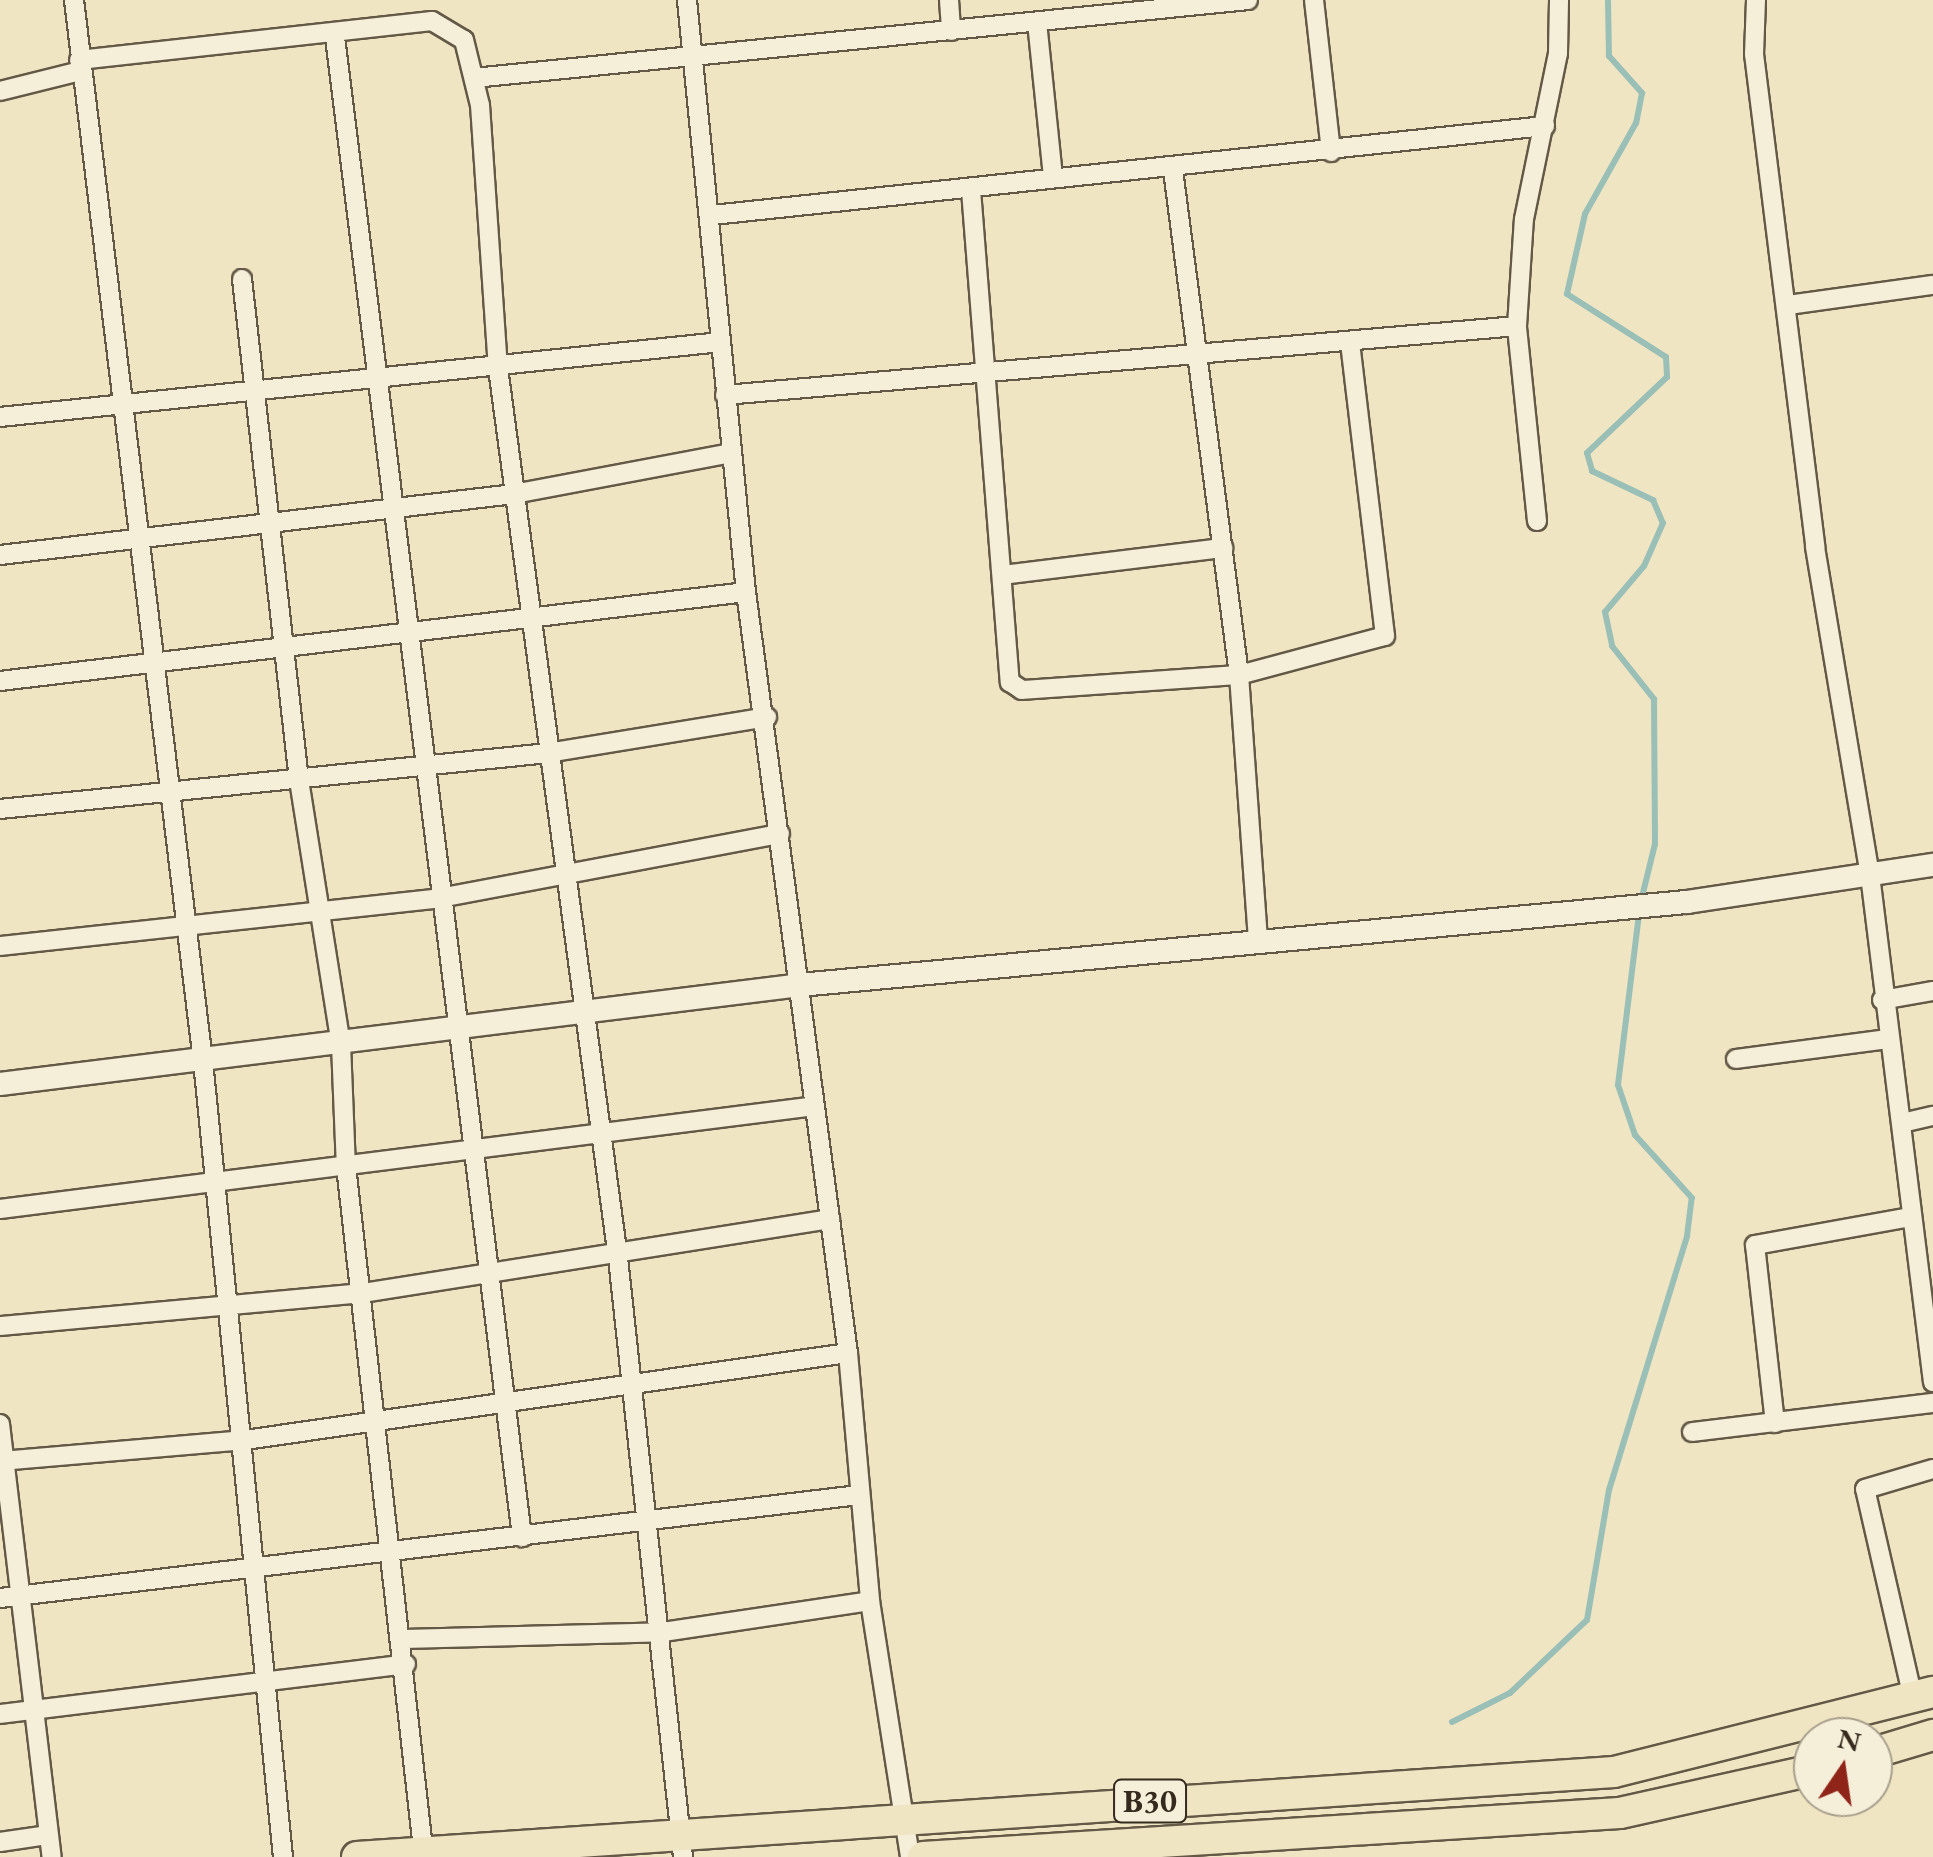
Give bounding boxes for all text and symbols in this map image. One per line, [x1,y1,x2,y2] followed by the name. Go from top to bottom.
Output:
[1793,1717,1893,1817] north arrow
[1834,1720,1864,1760] text: N
[1112,1774,1188,1828] road number: B30

